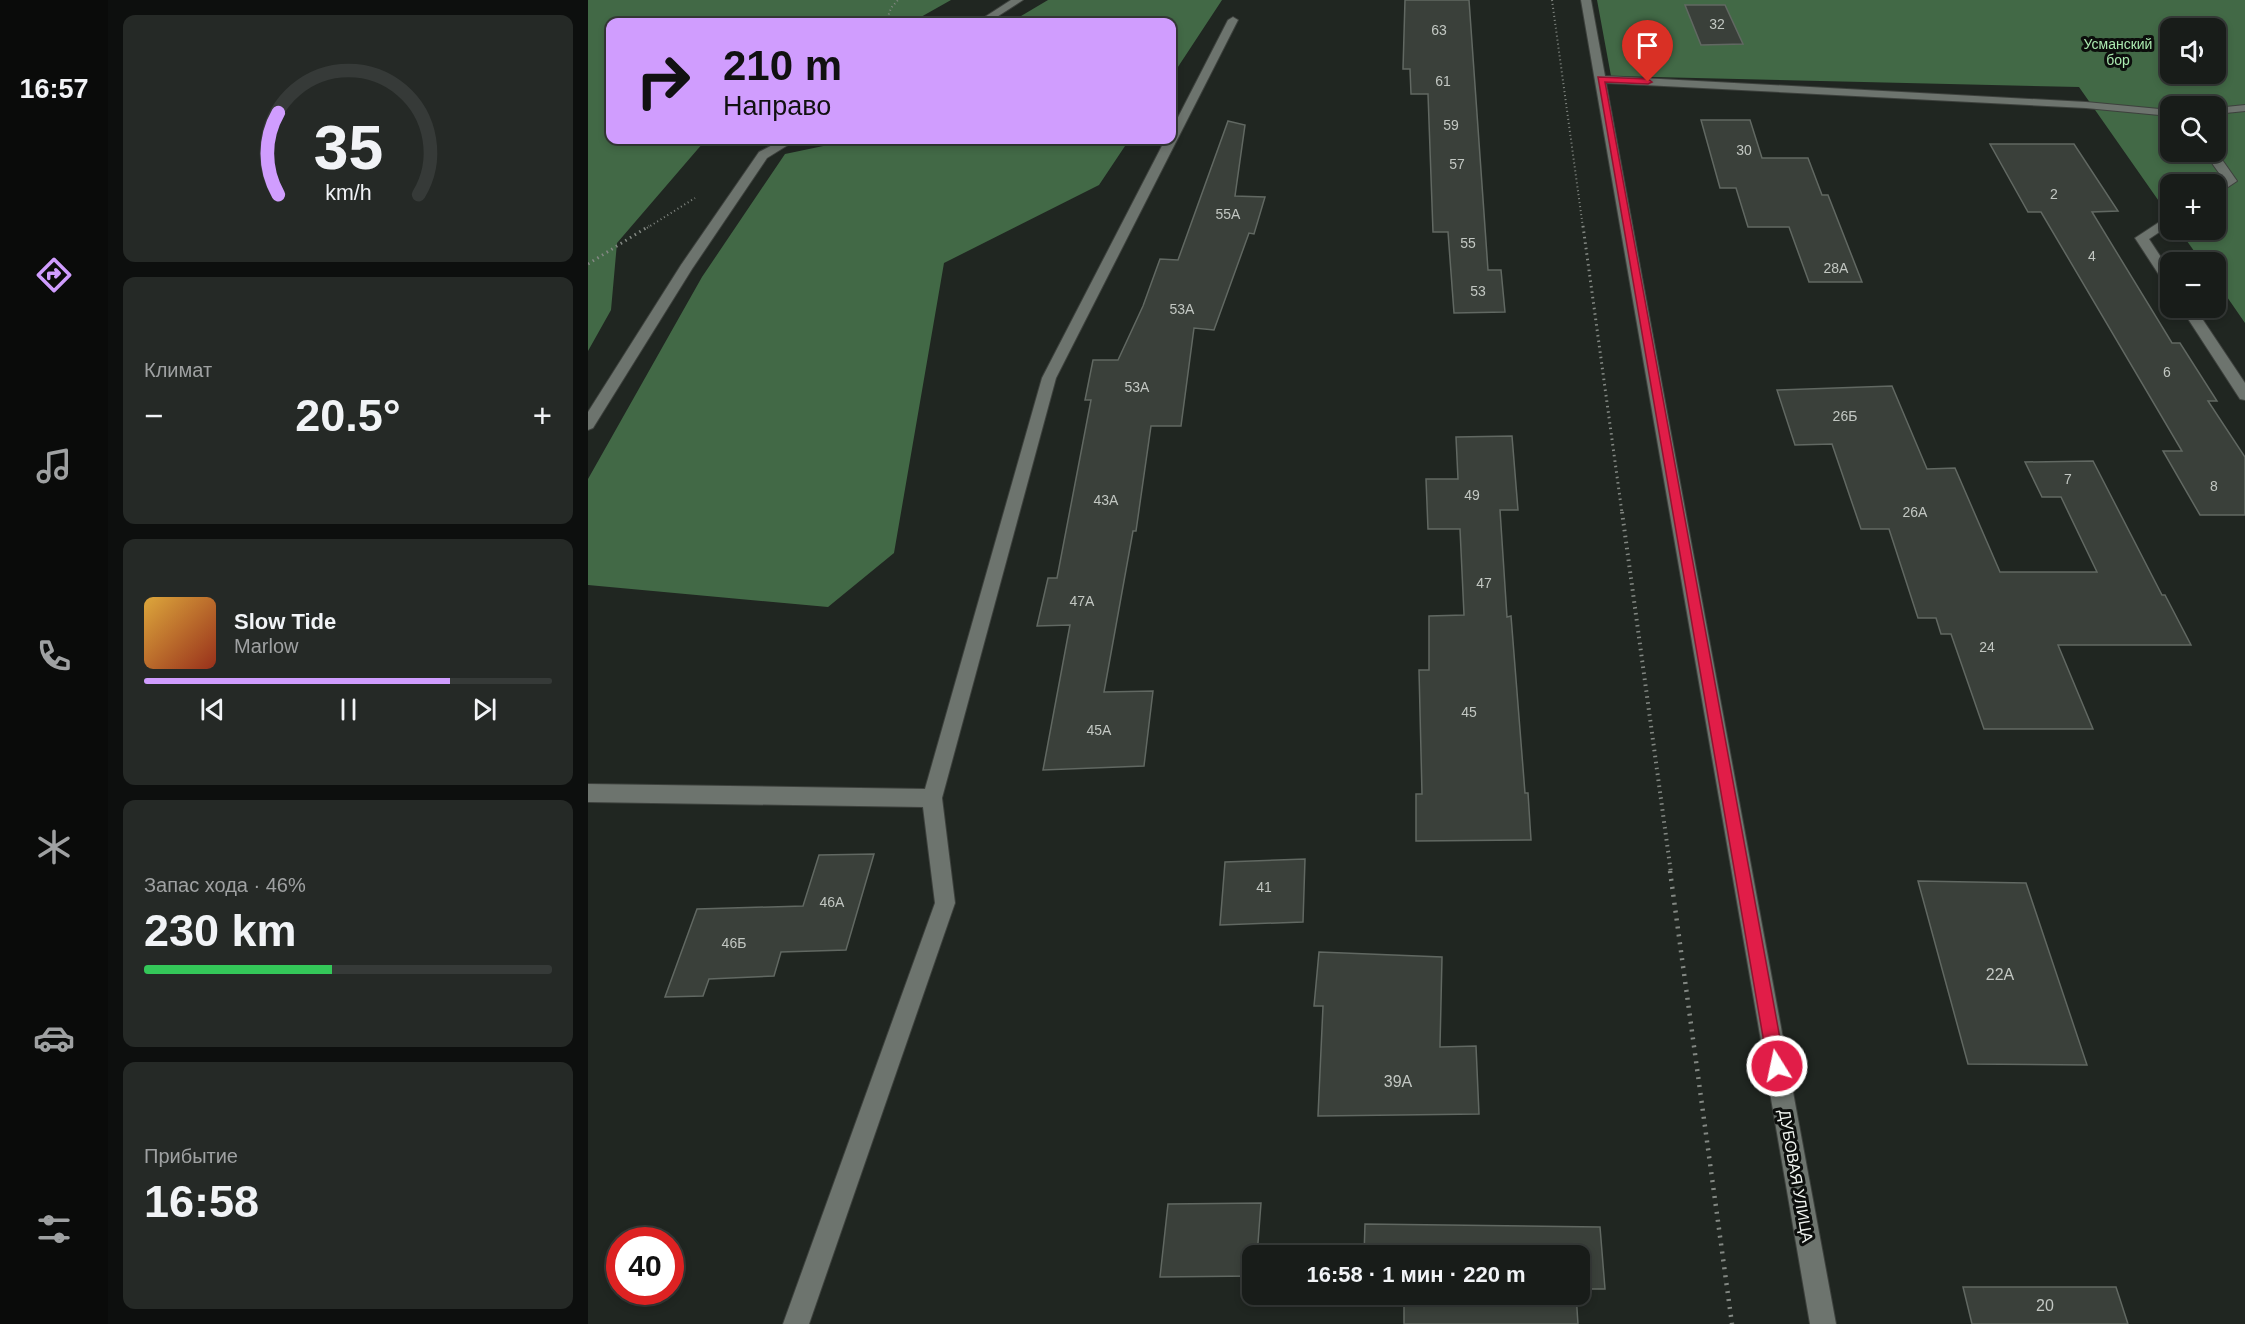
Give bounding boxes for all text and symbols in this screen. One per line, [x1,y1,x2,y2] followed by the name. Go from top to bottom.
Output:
[1709,16,1725,32] house number: 32
[2160,18,2226,318] map controls
[2160,18,2226,84] button: sound
[1622,20,1673,82] pin
[1431,22,1447,38] house number: 63
[1631,29,1664,62] icon: arrive
[2084,36,2152,68] park label: Усманский бор
[624,42,702,120] icon: right
[723,42,842,89] text: 210 m
[1435,73,1451,89] house number: 61
[19,74,89,104] text: 16:57
[723,91,831,121] text: Направо
[2160,96,2226,162] button: search
[313,114,383,183] text: 35
[1443,117,1459,133] house number: 59
[1736,142,1752,158] house number: 30
[1449,156,1465,172] house number: 57
[2160,174,2226,240] button: +
[325,182,371,206] text: km/h
[2050,186,2058,202] house number: 2
[1216,206,1241,222] house number: 55А
[1460,235,1476,251] house number: 55
[2088,248,2096,264] house number: 4
[2160,252,2226,318] button: −
[33,254,75,296] icon: directions
[1824,260,1849,276] house number: 28А
[1470,283,1486,299] house number: 53
[1170,301,1195,317] house number: 53А
[144,359,212,381] text: Климат
[2163,364,2171,380] house number: 6
[1125,379,1150,395] house number: 53А
[295,390,401,441] text: 20.5°
[144,397,163,434] text: −
[533,397,552,434] text: +
[1833,408,1857,424] house number: 26Б
[33,445,75,487] icon: music
[2064,471,2072,487] house number: 7
[2210,478,2218,494] house number: 8
[1464,487,1480,503] house number: 49
[1094,492,1119,508] house number: 43А
[1903,504,1928,520] house number: 26А
[1476,575,1492,591] house number: 47
[1070,593,1095,609] house number: 47А
[234,609,336,634] text: Slow Tide
[33,635,75,677] icon: phone
[234,635,298,657] text: Marlow
[1979,639,1995,655] house number: 24
[196,693,229,726] icon: previous
[332,693,365,726] icon: pause
[468,693,501,726] icon: next
[1461,704,1477,720] house number: 45
[1087,722,1112,738] house number: 45А
[33,826,75,868] icon: climate
[144,874,306,896] text: Запас хода · 46%
[1256,879,1272,895] house number: 41
[820,894,845,910] house number: 46А
[144,905,297,956] text: 230 km
[722,935,746,951] house number: 46Б
[1986,966,2015,983] house number: 22А
[33,1017,75,1059] icon: car
[1745,1034,1809,1098] position arrow
[1384,1073,1413,1090] house number: 39А
[1776,1108,1816,1244] street label: ДУБОВАЯ УЛИЦА
[144,1145,238,1167] text: Прибытие
[144,1176,259,1227] text: 16:58
[33,1208,75,1250] icon: filters
[606,1227,684,1305] speed limit sign: 40
[1306,1262,1526,1287] text: 16:58 · 1 мин · 220 m
[2036,1297,2054,1314] house number: 20

